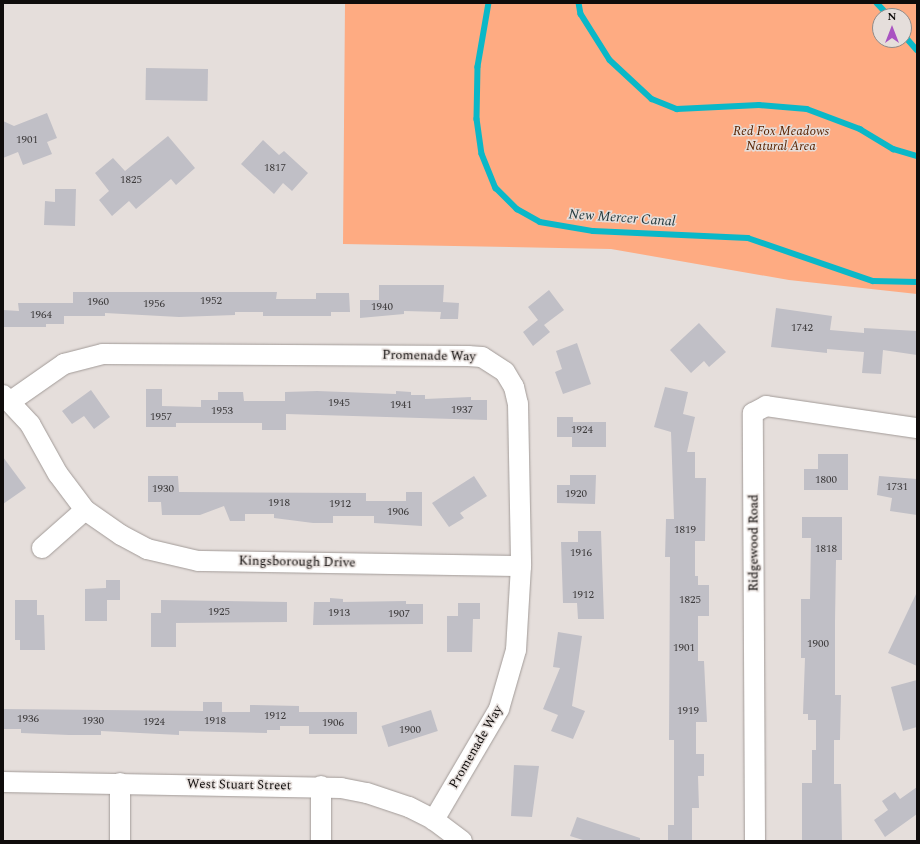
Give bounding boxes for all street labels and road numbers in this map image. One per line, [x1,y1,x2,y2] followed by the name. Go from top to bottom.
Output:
[382,347,476,365] street label: Promenade Way
[746,495,762,591] street label: Ridgewood Road
[239,553,355,571] street label: Kingsborough Drive
[446,703,506,791] street label: Promenade Way
[187,776,291,794] street label: West Stuart Street

